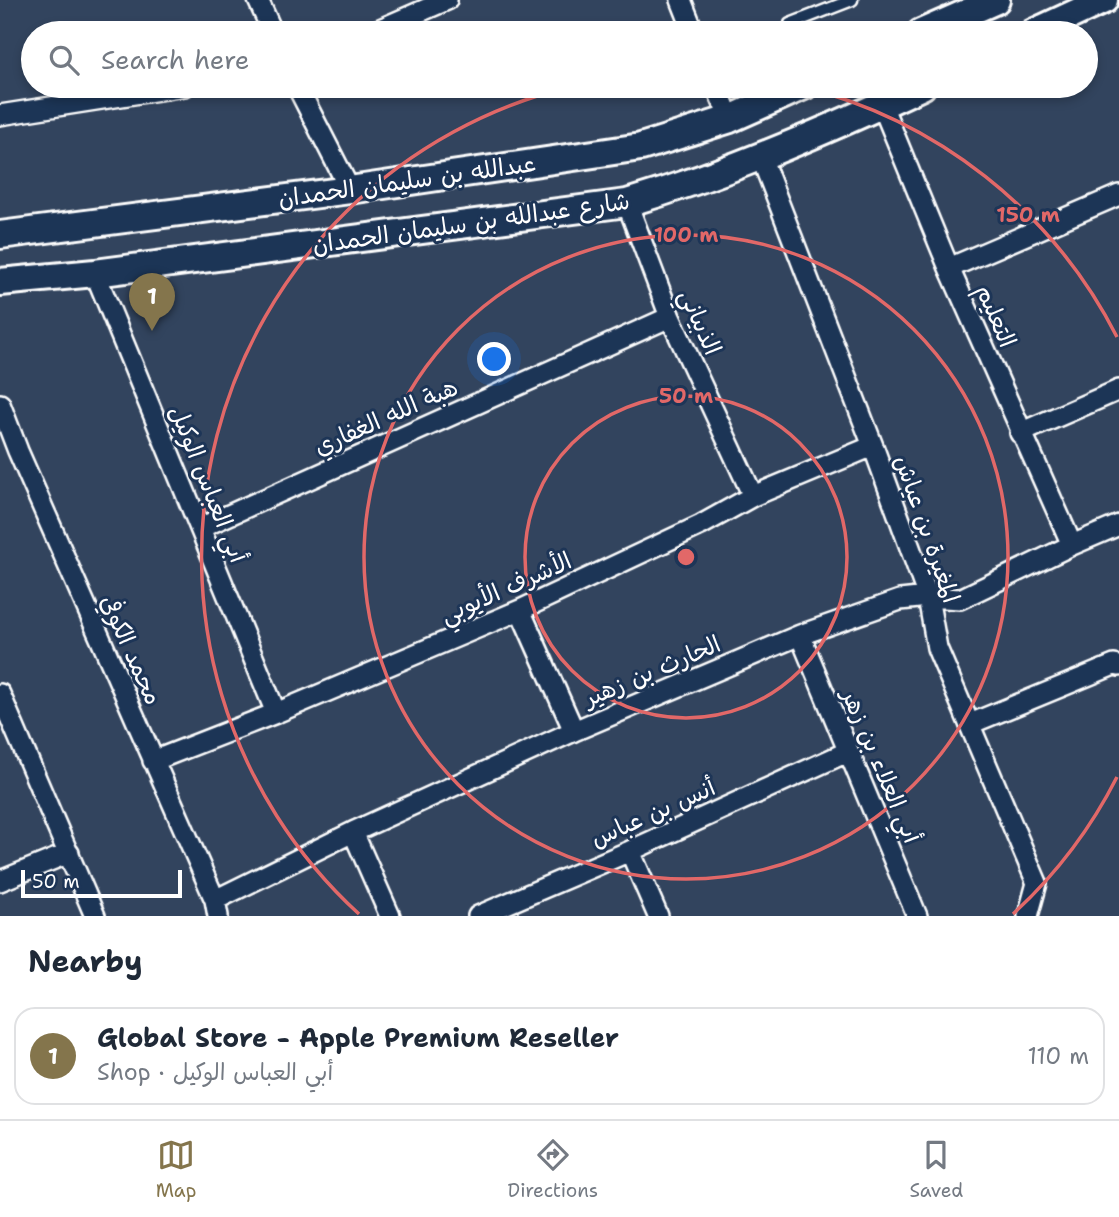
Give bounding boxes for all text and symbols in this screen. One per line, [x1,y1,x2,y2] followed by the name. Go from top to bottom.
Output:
[21,21,1098,98] search box
[45,41,83,79] icon: search
[101,42,250,77] text: Search here
[276,147,538,215] street label: عبدالله بن سليمان الحمدان
[310,185,632,262] street label: شارع عبدالله بن سليمان الحمدان
[996,201,1060,229] text: 150 m
[654,221,718,249] text: 100 m
[129,273,175,331] pin: 1
[967,280,1024,353] street label: التعليم
[667,284,729,362] street label: الذبياني
[477,342,511,376] your location
[309,371,463,464] street label: هبة الله الغفاري
[659,382,713,410] text: 50 m
[157,400,254,570] street label: أبي العباس الوكيل
[887,451,967,607] street label: المغيرة بن عياش
[435,544,579,636] street label: الأشرف الأيوبي
[674,545,698,569] centre of rings
[92,590,169,710] street label: محمد الكوفي
[577,628,725,715] street label: الحارث بن زهير
[829,682,928,850] street label: أبي العلاء بن زهر
[585,771,721,855] street label: أنس بن عباس
[21,867,182,899] scale bar
[32,869,80,894] text: 50 m
[28,941,143,982] text: Nearby
[97,1020,619,1055] text: Global Store - Apple Premium Reseller
[48,1041,58,1071] text: 1
[1027,1041,1089,1071] text: 110 m
[97,1057,333,1087] text: Shop · أبي العباس الوكيل
[156,1136,196,1203] tab: Map
[508,1136,598,1203] tab: Directions
[909,1136,963,1203] tab: Saved

